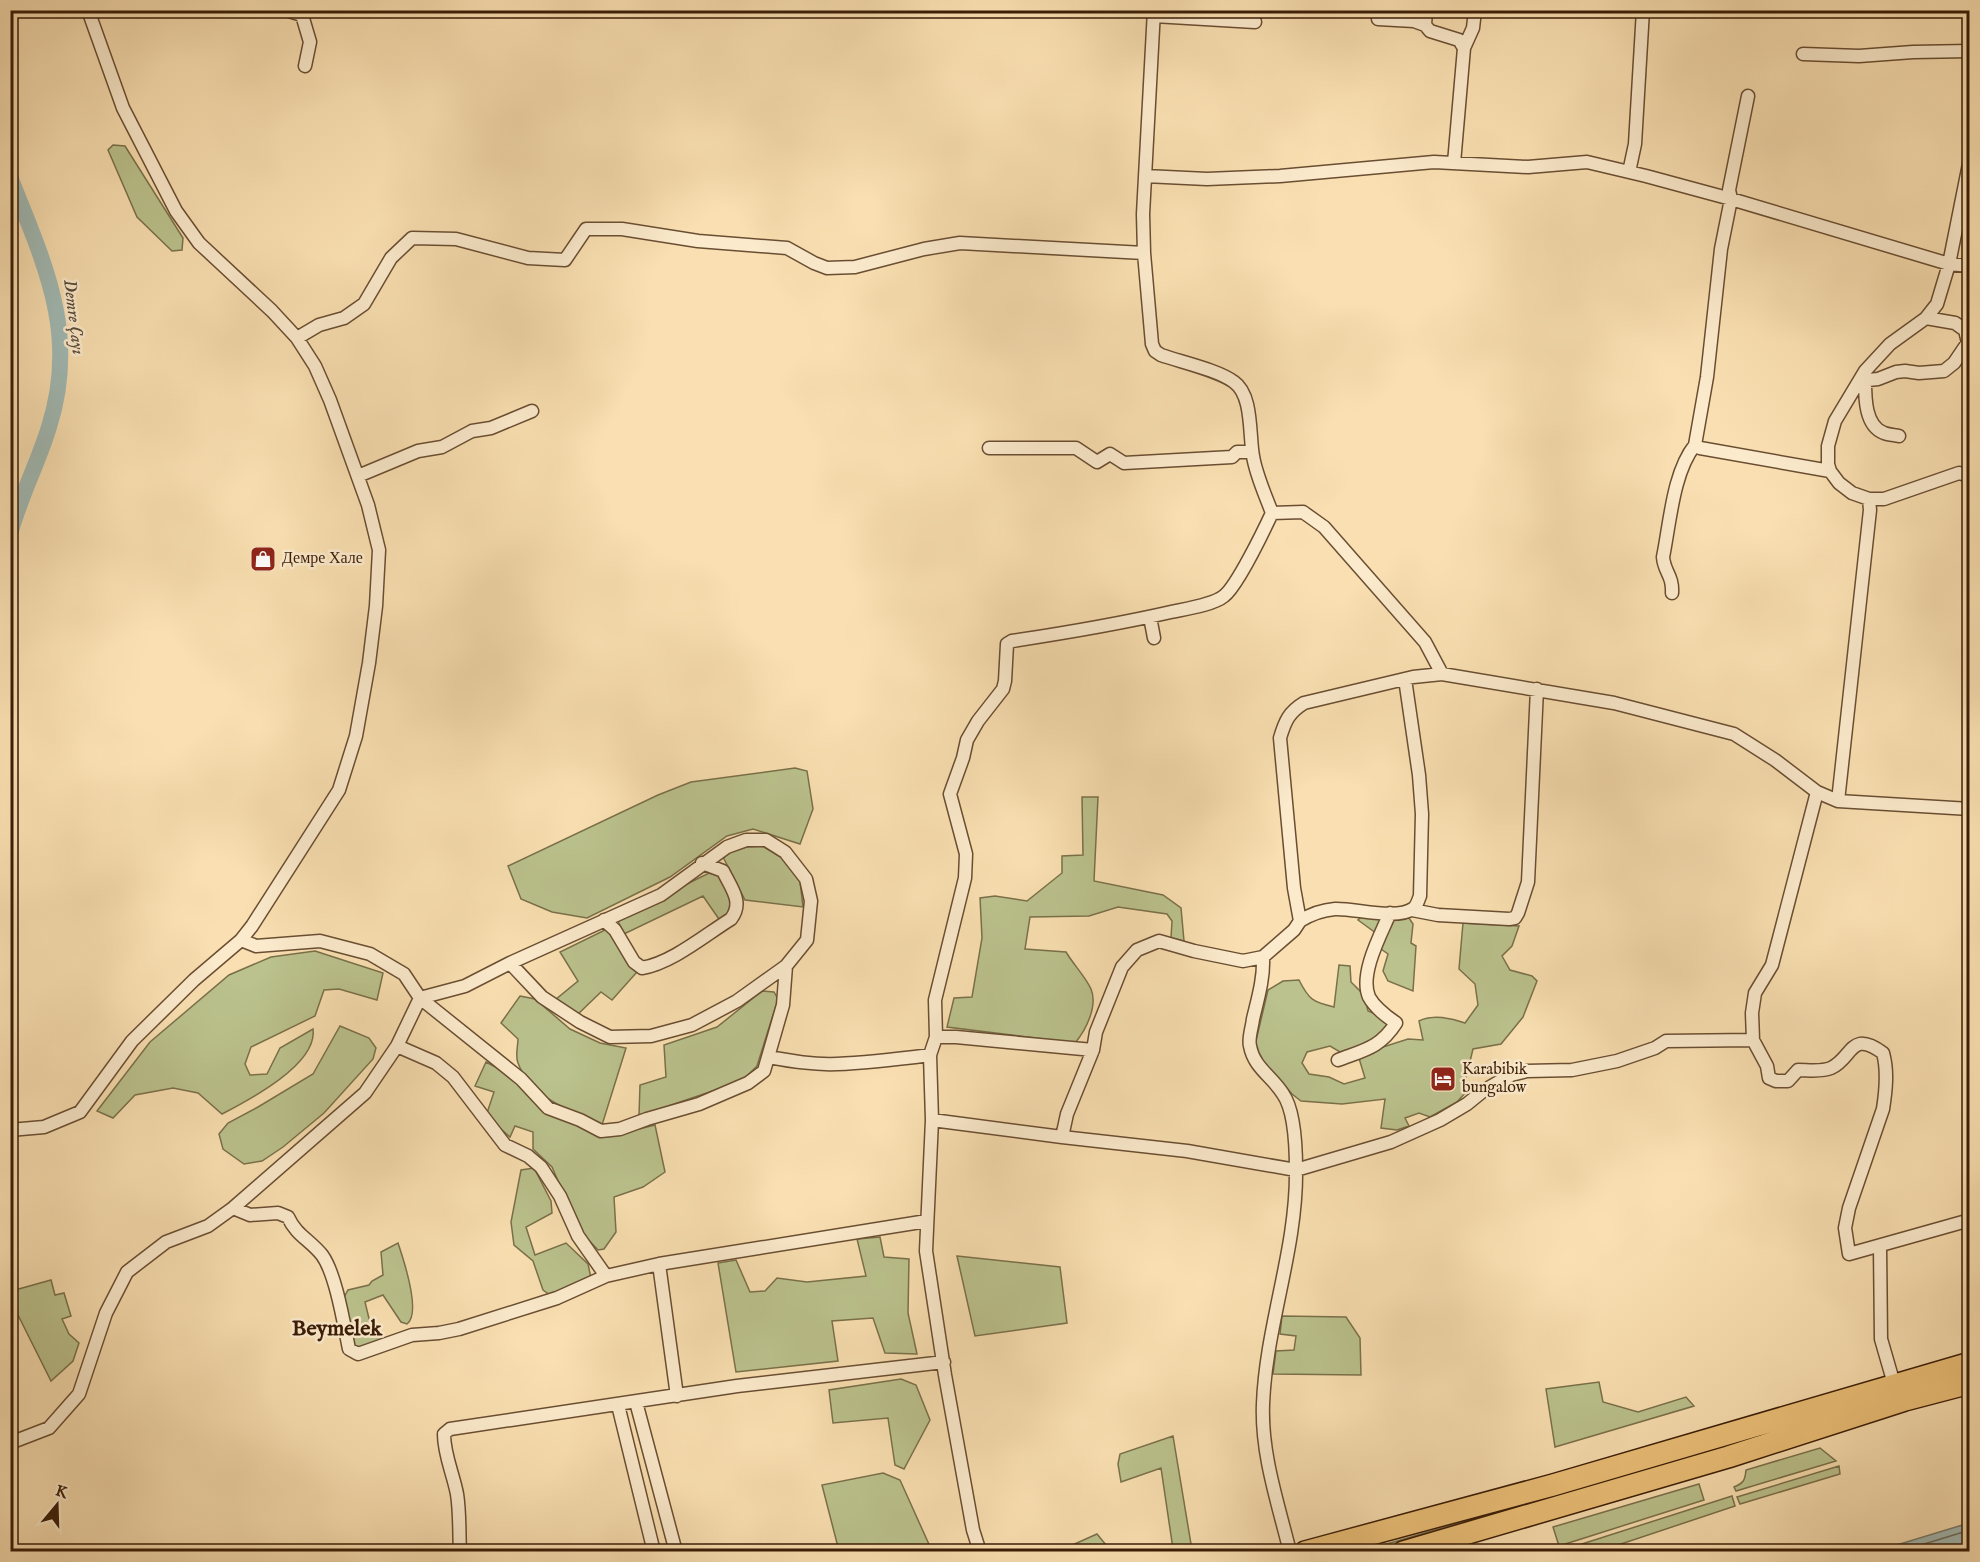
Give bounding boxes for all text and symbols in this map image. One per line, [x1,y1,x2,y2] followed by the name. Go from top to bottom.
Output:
[57,278,89,356] water label: Demre Çayı
[248,544,278,574] shop icon: Демре Хале
[282,549,363,569] place label: Демре Хале
[1462,1060,1528,1098] place label: Karabibik bungalow
[1428,1064,1458,1094] hotel icon: Karabibik bungalow
[292,1315,383,1343] district label: Beymelek
[27,1475,87,1535] north arrow
[53,1481,71,1505] text: K

